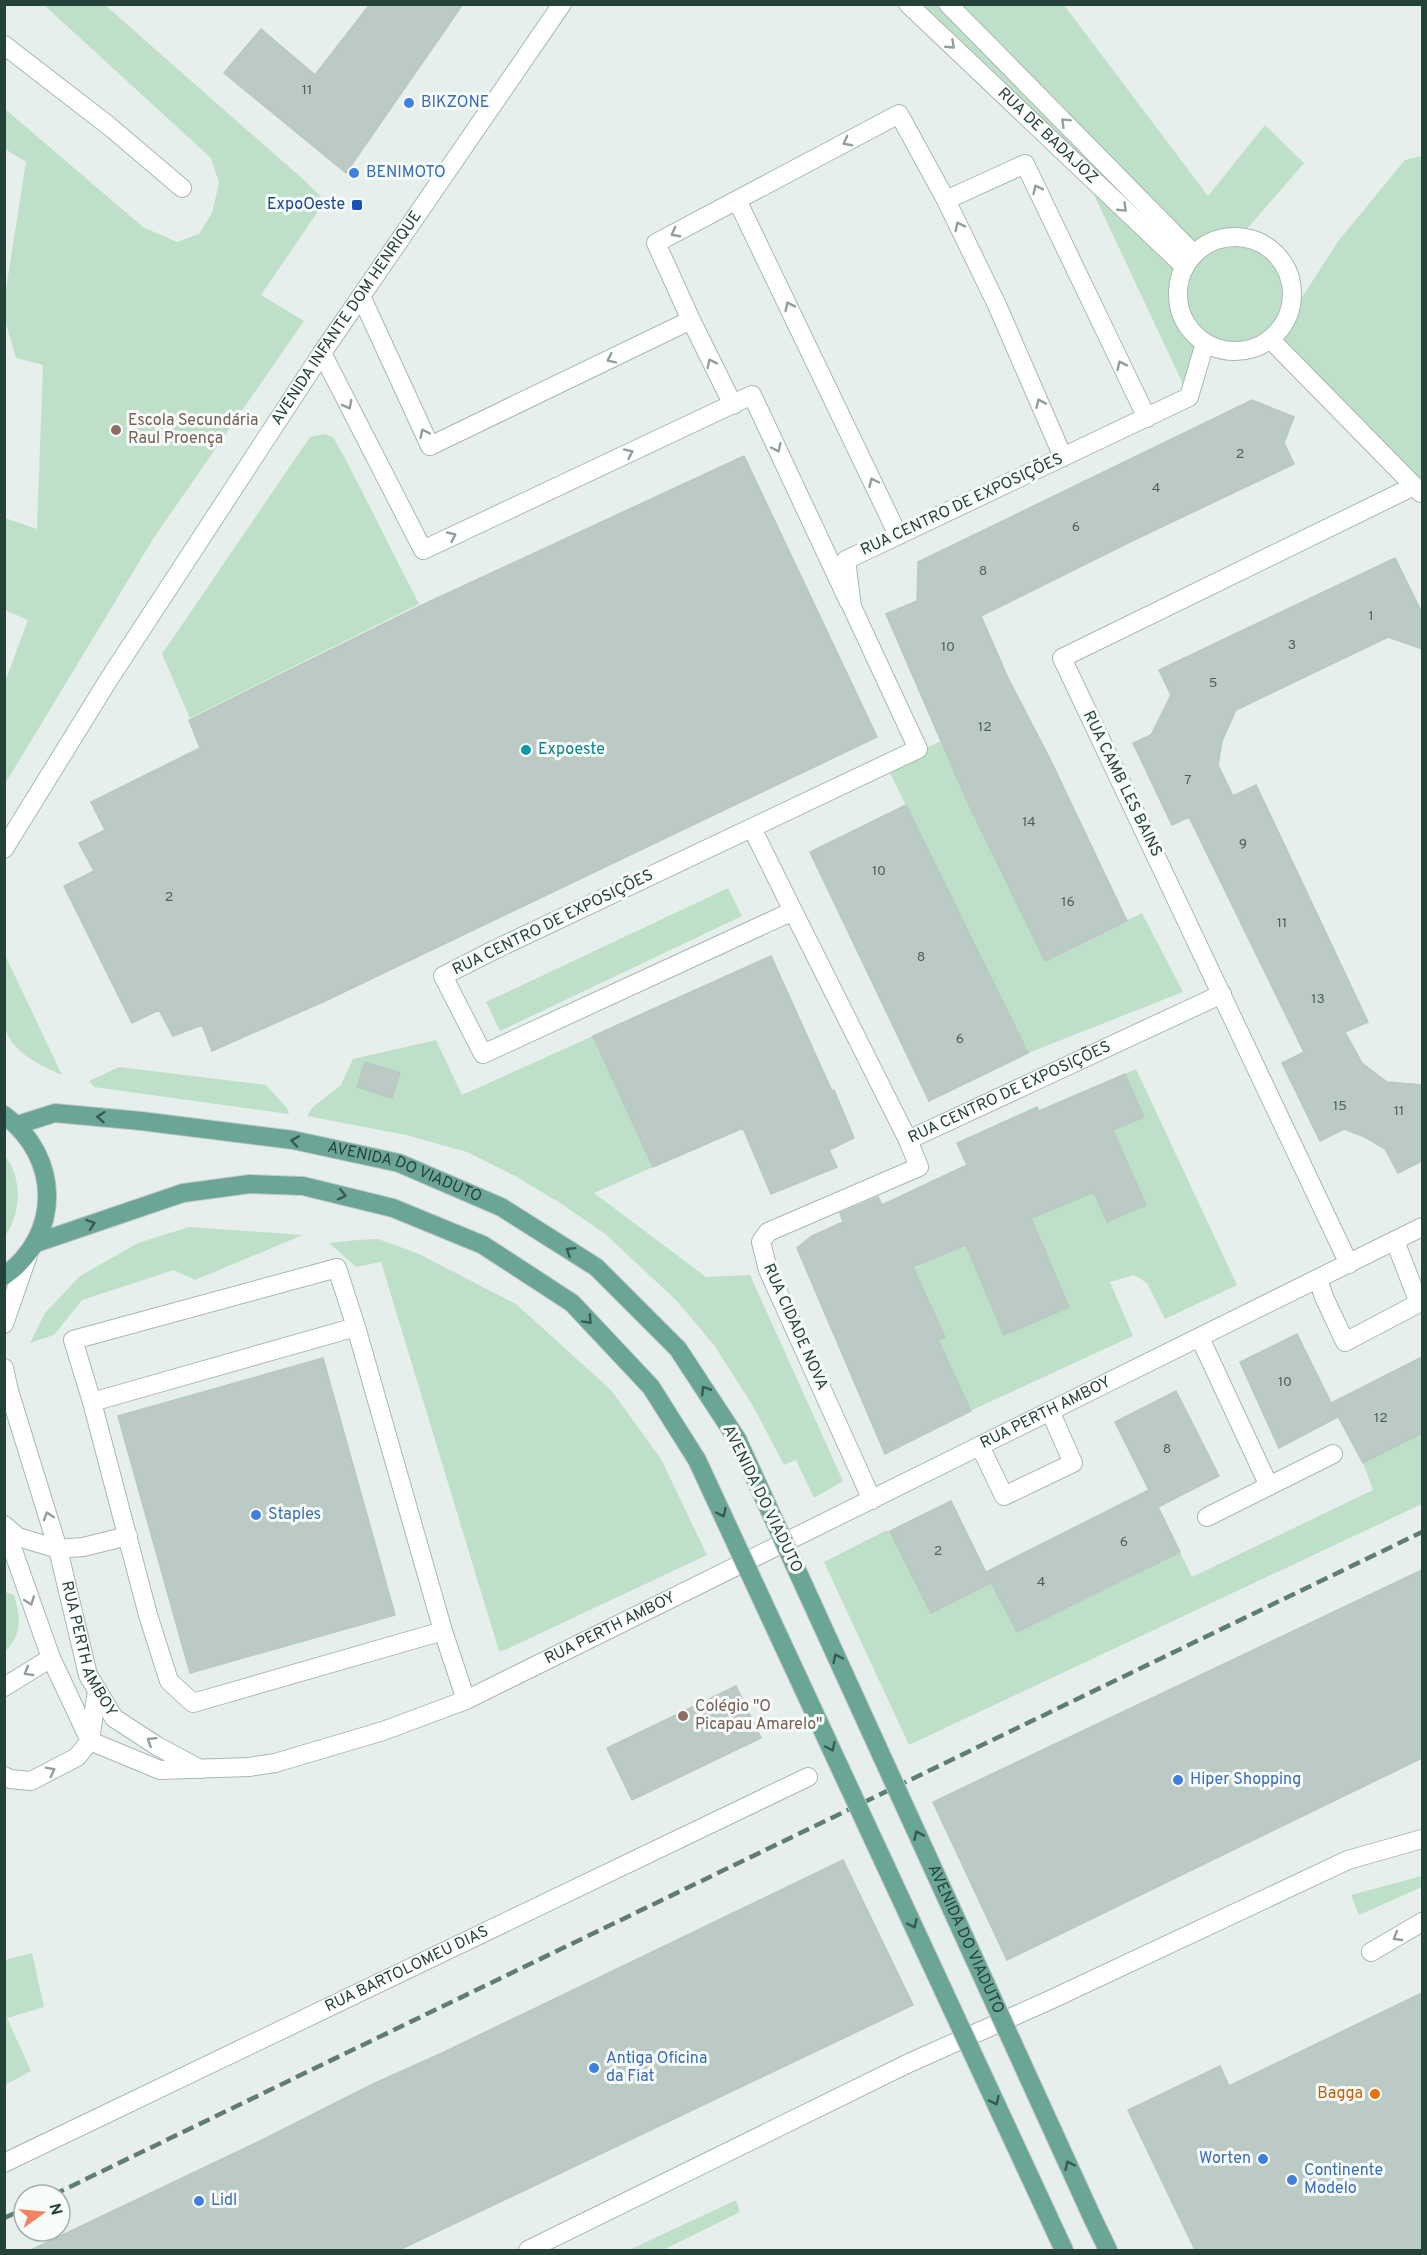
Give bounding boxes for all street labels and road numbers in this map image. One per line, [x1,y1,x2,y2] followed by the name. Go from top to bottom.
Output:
[993,84,1102,189] street label: RUA DE BADAJOZ
[267,207,427,429] street label: AVENIDA INFANTE DOM HENRIQUE
[856,447,1066,561] street label: RUA CENTRO DE EXPOSIÇÕES
[1078,708,1166,860] street label: RUA CAMB LES BAINS
[448,863,657,980] street label: RUA CENTRO DE EXPOSIÇÕES
[905,1037,1114,1148] street label: RUA CENTRO DE EXPOSIÇÕES
[326,1138,485,1208] street label: AVENIDA DO VIADUTO
[758,1261,832,1394] street label: RUA CIDADE NOVA
[977,1372,1114,1454] street label: RUA PERTH AMBOY
[717,1422,807,1576] street label: AVENIDA DO VIADUTO
[56,1579,121,1721] street label: RUA PERTH AMBOY
[541,1588,679,1669] street label: RUA PERTH AMBOY
[923,1861,1008,2017] street label: AVENIDA DO VIADUTO
[322,1922,492,2017] street label: RUA BARTOLOMEU DIAS

